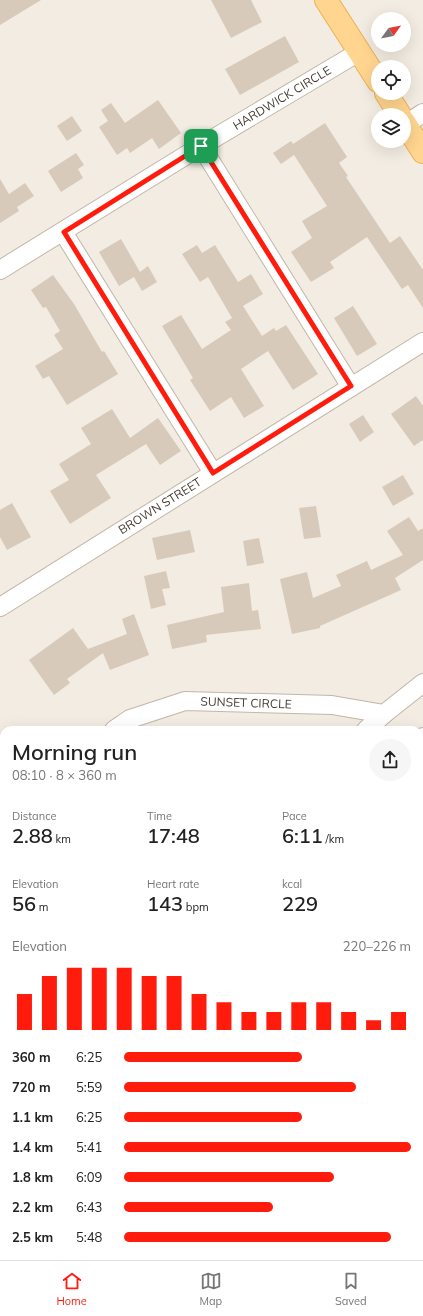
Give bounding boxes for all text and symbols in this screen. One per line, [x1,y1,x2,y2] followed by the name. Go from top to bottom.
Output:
[371,12,411,52] north arrow
[371,12,411,148] map controls
[371,60,411,100] button: locate
[230,62,334,133] street label: HARDWICK CIRCLE
[371,108,411,148] button: layers
[184,129,218,163] pin
[190,135,212,157] icon: arrive
[115,474,205,537] street label: BROWN STREET
[200,693,292,712] street label: SUNSET CIRCLE
[12,738,137,766] text: Morning run
[369,739,411,781] button: share
[12,767,117,783] text: 08:10 · 8 × 360 m
[12,809,56,823] text: Distance
[147,809,172,823] text: Time
[282,809,307,823] text: Pace
[12,823,53,848] text: 2.88
[147,823,200,848] text: 17:48
[282,823,323,848] text: 6:11
[53,832,71,846] text: km
[323,832,344,846] text: /km
[12,877,59,891] text: Elevation
[147,877,199,891] text: Heart rate
[282,877,302,891] text: kcal
[12,891,36,916] text: 56
[147,891,183,916] text: 143
[282,891,318,916] text: 229
[36,900,49,914] text: m
[183,900,209,914] text: bpm
[12,938,67,954] text: Elevation
[343,938,411,954] text: 220–226 m
[12,1049,51,1065] text: 360 m
[76,1049,102,1065] text: 6:25
[12,1079,51,1095] text: 720 m
[76,1079,102,1095] text: 5:59
[12,1109,53,1125] text: 1.1 km
[76,1109,102,1125] text: 6:25
[12,1139,53,1155] text: 1.4 km
[76,1139,102,1155] text: 5:41
[12,1169,53,1185] text: 1.8 km
[76,1169,102,1185] text: 6:09
[12,1199,53,1215] text: 2.2 km
[76,1199,102,1215] text: 6:43
[12,1229,53,1245] text: 2.5 km
[76,1229,102,1245] text: 5:48
[56,1270,87,1308] tab: Home
[199,1270,222,1308] tab: Map
[335,1270,367,1308] tab: Saved

